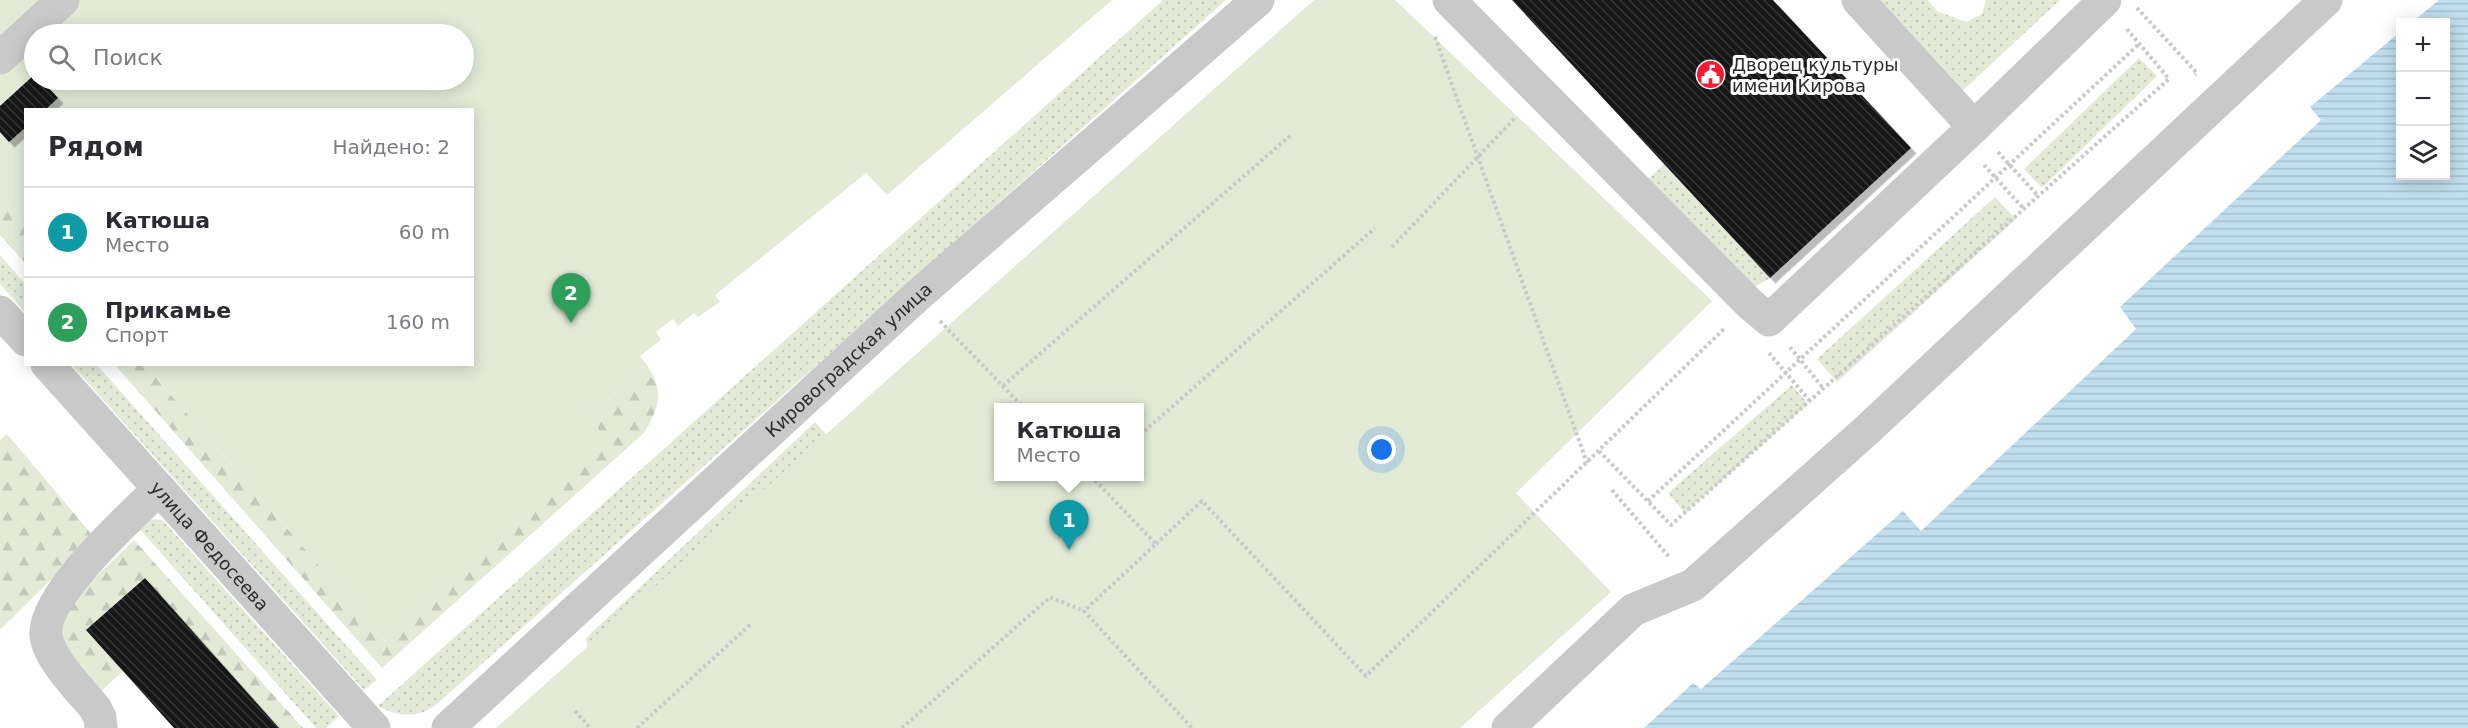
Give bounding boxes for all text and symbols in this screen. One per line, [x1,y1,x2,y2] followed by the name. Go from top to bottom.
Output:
[2396,18,2450,180] map controls
[2396,18,2450,72] button: +
[24,24,474,90] search box
[45,41,78,74] icon: search
[93,45,163,70] text: Поиск
[1732,54,1899,96] place label: Дворец культуры имени Кирова
[1695,58,1727,90] public building icon: Дворец культуры имени Кирова
[2396,72,2450,126] button: −
[2396,126,2450,180] button: layers
[48,132,144,162] text: Рядом
[332,135,450,159] text: Найдено: 2
[105,208,210,233] text: Катюша
[61,220,74,244] text: 1
[399,220,450,244] text: 60 m
[105,233,169,257] text: Место
[552,274,590,323] pin: 2
[761,278,936,441] street label: Кировоградская улица
[105,298,231,323] text: Прикамье
[61,310,74,334] text: 2
[386,310,450,334] text: 160 m
[105,323,169,347] text: Спорт
[994,403,1144,481] popup
[1016,418,1122,443] text: Катюша
[1367,435,1396,464] your location
[1016,443,1081,467] text: Место
[147,477,274,615] street label: улица Федосеева
[1050,500,1088,550] pin: 1

